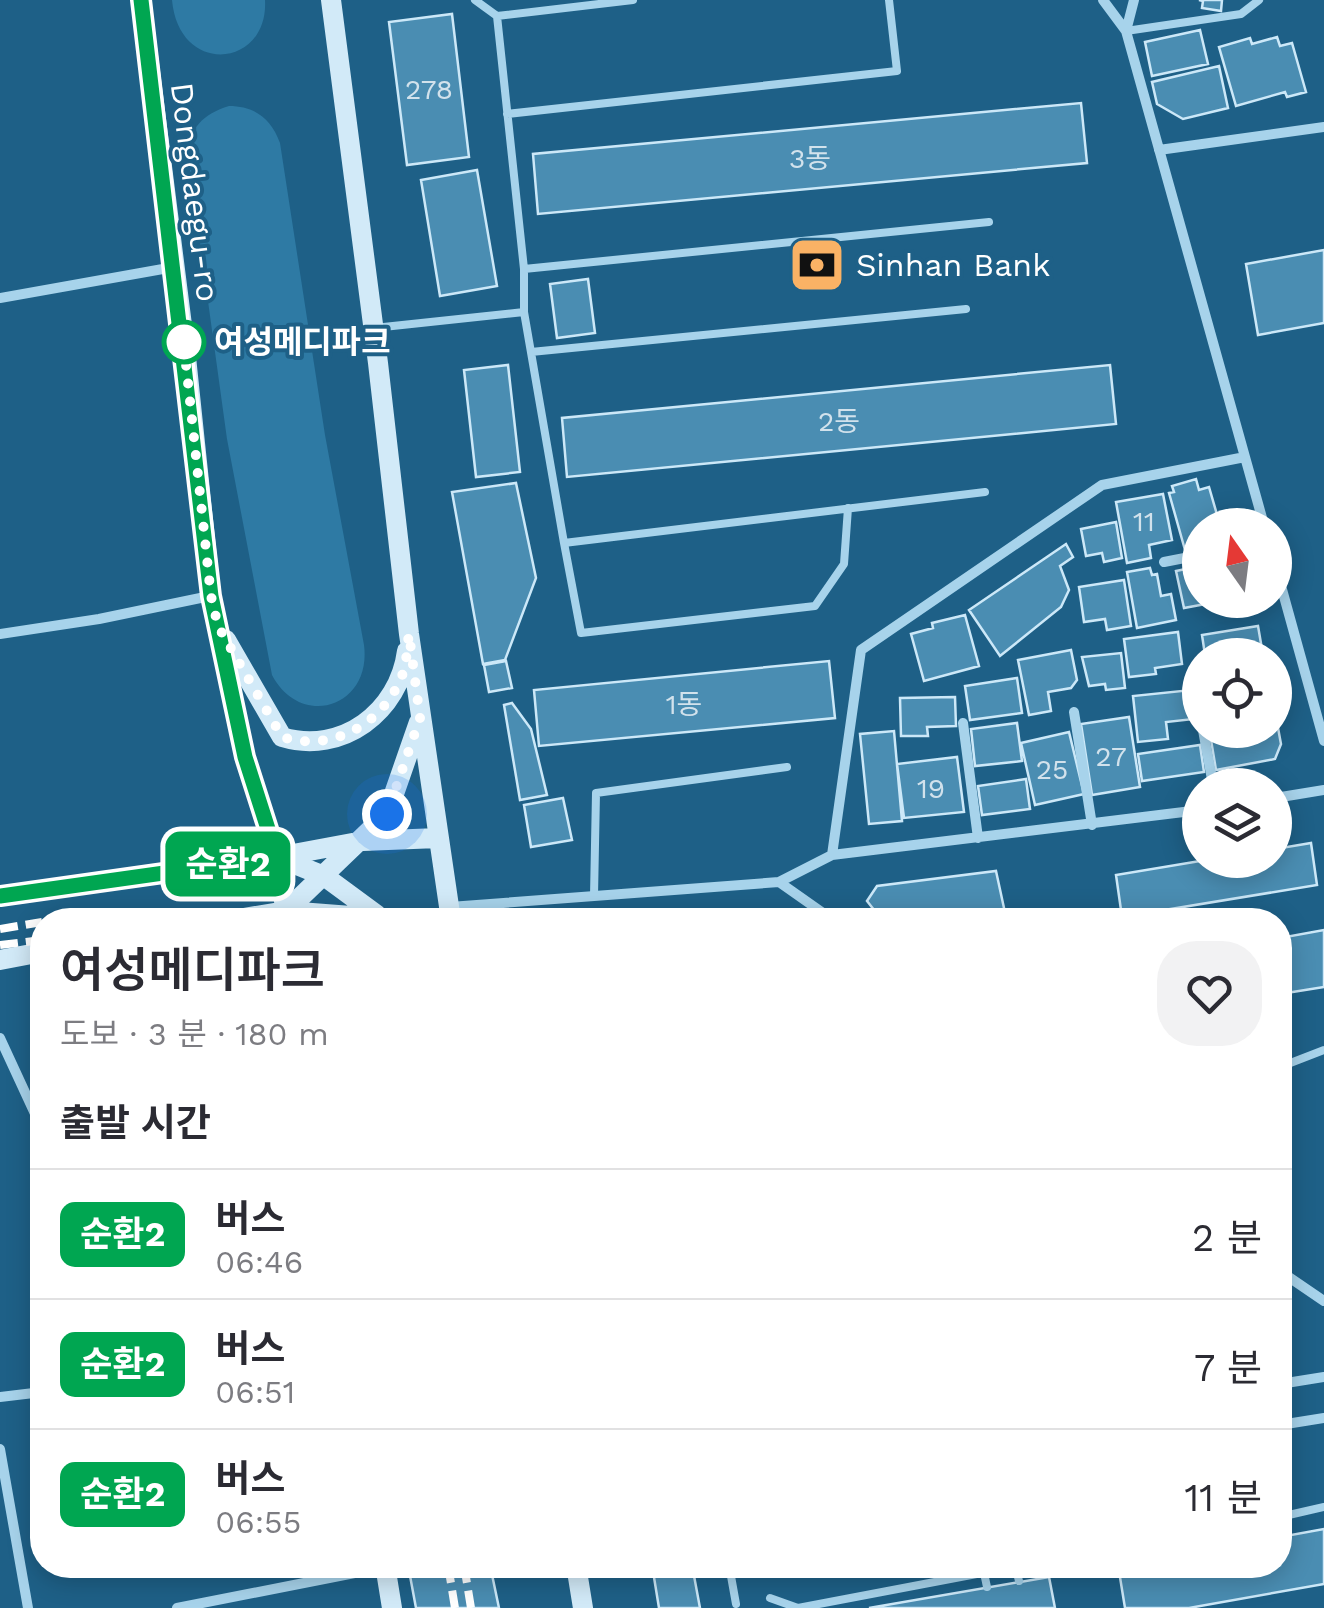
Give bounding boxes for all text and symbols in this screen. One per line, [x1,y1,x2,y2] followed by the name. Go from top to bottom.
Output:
[405,73,453,106] house number: 278
[163,80,227,304] street label: Dongdaegu-ro
[789,142,831,175] house number: 3동
[787,235,847,295] bank icon: Sinhan Bank
[856,246,1050,284] place label: Sinhan Bank
[163,321,205,363] marker: 여성메디파크
[214,323,391,361] place label: 여성메디파크
[818,405,860,438] house number: 2동
[1133,505,1155,538] house number: 11
[1182,508,1292,618] north arrow
[1182,508,1292,878] map controls
[1182,638,1292,748] button: locate
[666,688,702,721] house number: 1동
[1095,740,1127,773] house number: 27
[1036,753,1068,786] house number: 25
[1182,768,1292,878] button: layers
[917,772,945,805] house number: 19
[362,789,412,839] your location
[170,832,286,896] line badge: 순환2
[185,843,271,885] text: 순환2
[1157,941,1262,1046] button: heart
[60,942,325,999] text: 여성메디파크
[60,1015,329,1053] text: 도보 · 3 분 · 180 m
[60,1101,211,1145] text: 출발 시간
[215,1197,285,1241] text: 버스
[80,1213,165,1255] text: 순환2
[1192,1216,1262,1260] text: 2 분
[215,1243,303,1281] text: 06:46
[215,1327,285,1371] text: 버스
[80,1343,165,1385] text: 순환2
[1194,1346,1262,1390] text: 7 분
[215,1373,295,1411] text: 06:51
[215,1457,285,1501] text: 버스
[80,1473,165,1515] text: 순환2
[1184,1476,1262,1520] text: 11 분
[215,1503,301,1541] text: 06:55

